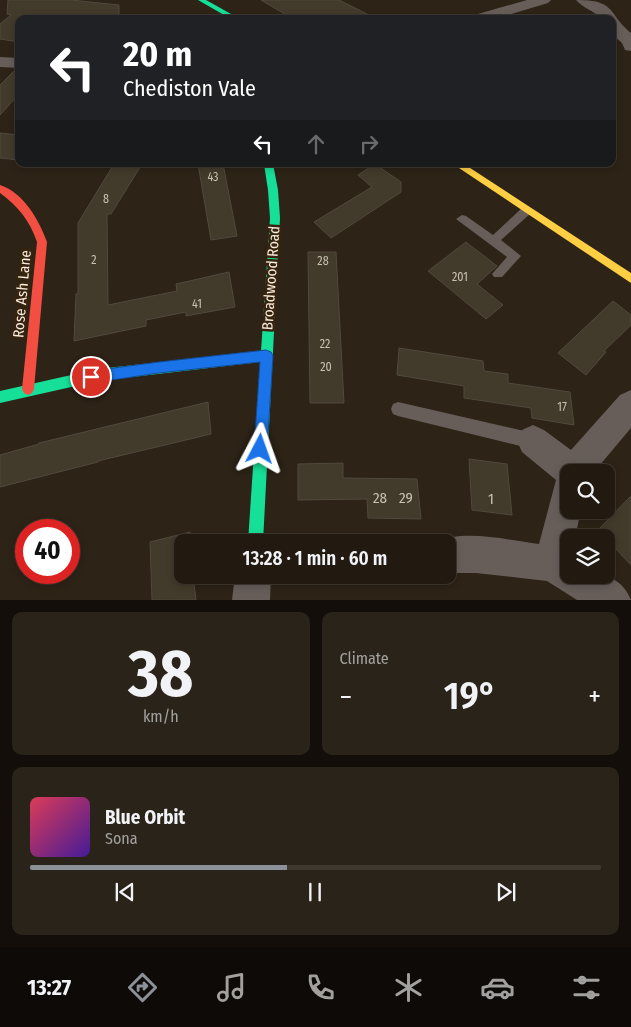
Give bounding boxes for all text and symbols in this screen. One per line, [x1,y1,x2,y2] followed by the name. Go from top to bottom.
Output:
[123,33,192,75] text: 20 m
[40,35,105,100] icon: left
[123,75,256,102] text: Chediston Vale
[249,130,277,158] icon: left
[302,130,330,158] icon: ahead
[355,130,383,158] icon: right
[207,170,219,184] house number: 43
[103,192,109,206] house number: 8
[258,225,284,331] street label: Broadwood Road
[9,249,35,339] street label: Rose Ash Lane
[91,253,97,267] house number: 2
[317,254,329,268] house number: 28
[452,270,468,284] house number: 201
[192,297,202,311] house number: 41
[320,337,330,351] house number: 22
[70,356,112,398] pin
[320,360,332,374] house number: 20
[77,363,105,391] icon: arrive
[557,400,567,414] house number: 17
[233,422,285,474] position arrow
[560,464,615,584] map controls
[560,464,615,519] button: search
[373,489,387,507] house number: 28
[399,489,413,507] house number: 29
[488,490,494,508] house number: 1
[15,519,80,584] speed limit sign: 40
[560,529,615,584] button: layers
[243,547,387,570] text: 13:28 · 1 min · 60 m
[128,635,193,713] text: 38
[340,649,389,668] text: Climate
[444,673,497,719] text: 19°
[340,680,352,713] text: −
[588,680,601,713] text: +
[143,707,179,726] text: km/h
[105,806,185,829] text: Blue Orbit
[105,829,138,848] text: Sona
[111,878,139,906] icon: previous
[301,878,329,906] icon: pause
[492,878,520,906] icon: next
[125,970,160,1005] icon: directions
[214,970,249,1005] icon: music
[303,970,338,1005] icon: phone
[391,970,426,1005] icon: climate
[480,970,515,1005] icon: car
[569,970,604,1005] icon: filters
[27,974,71,1001] text: 13:27

